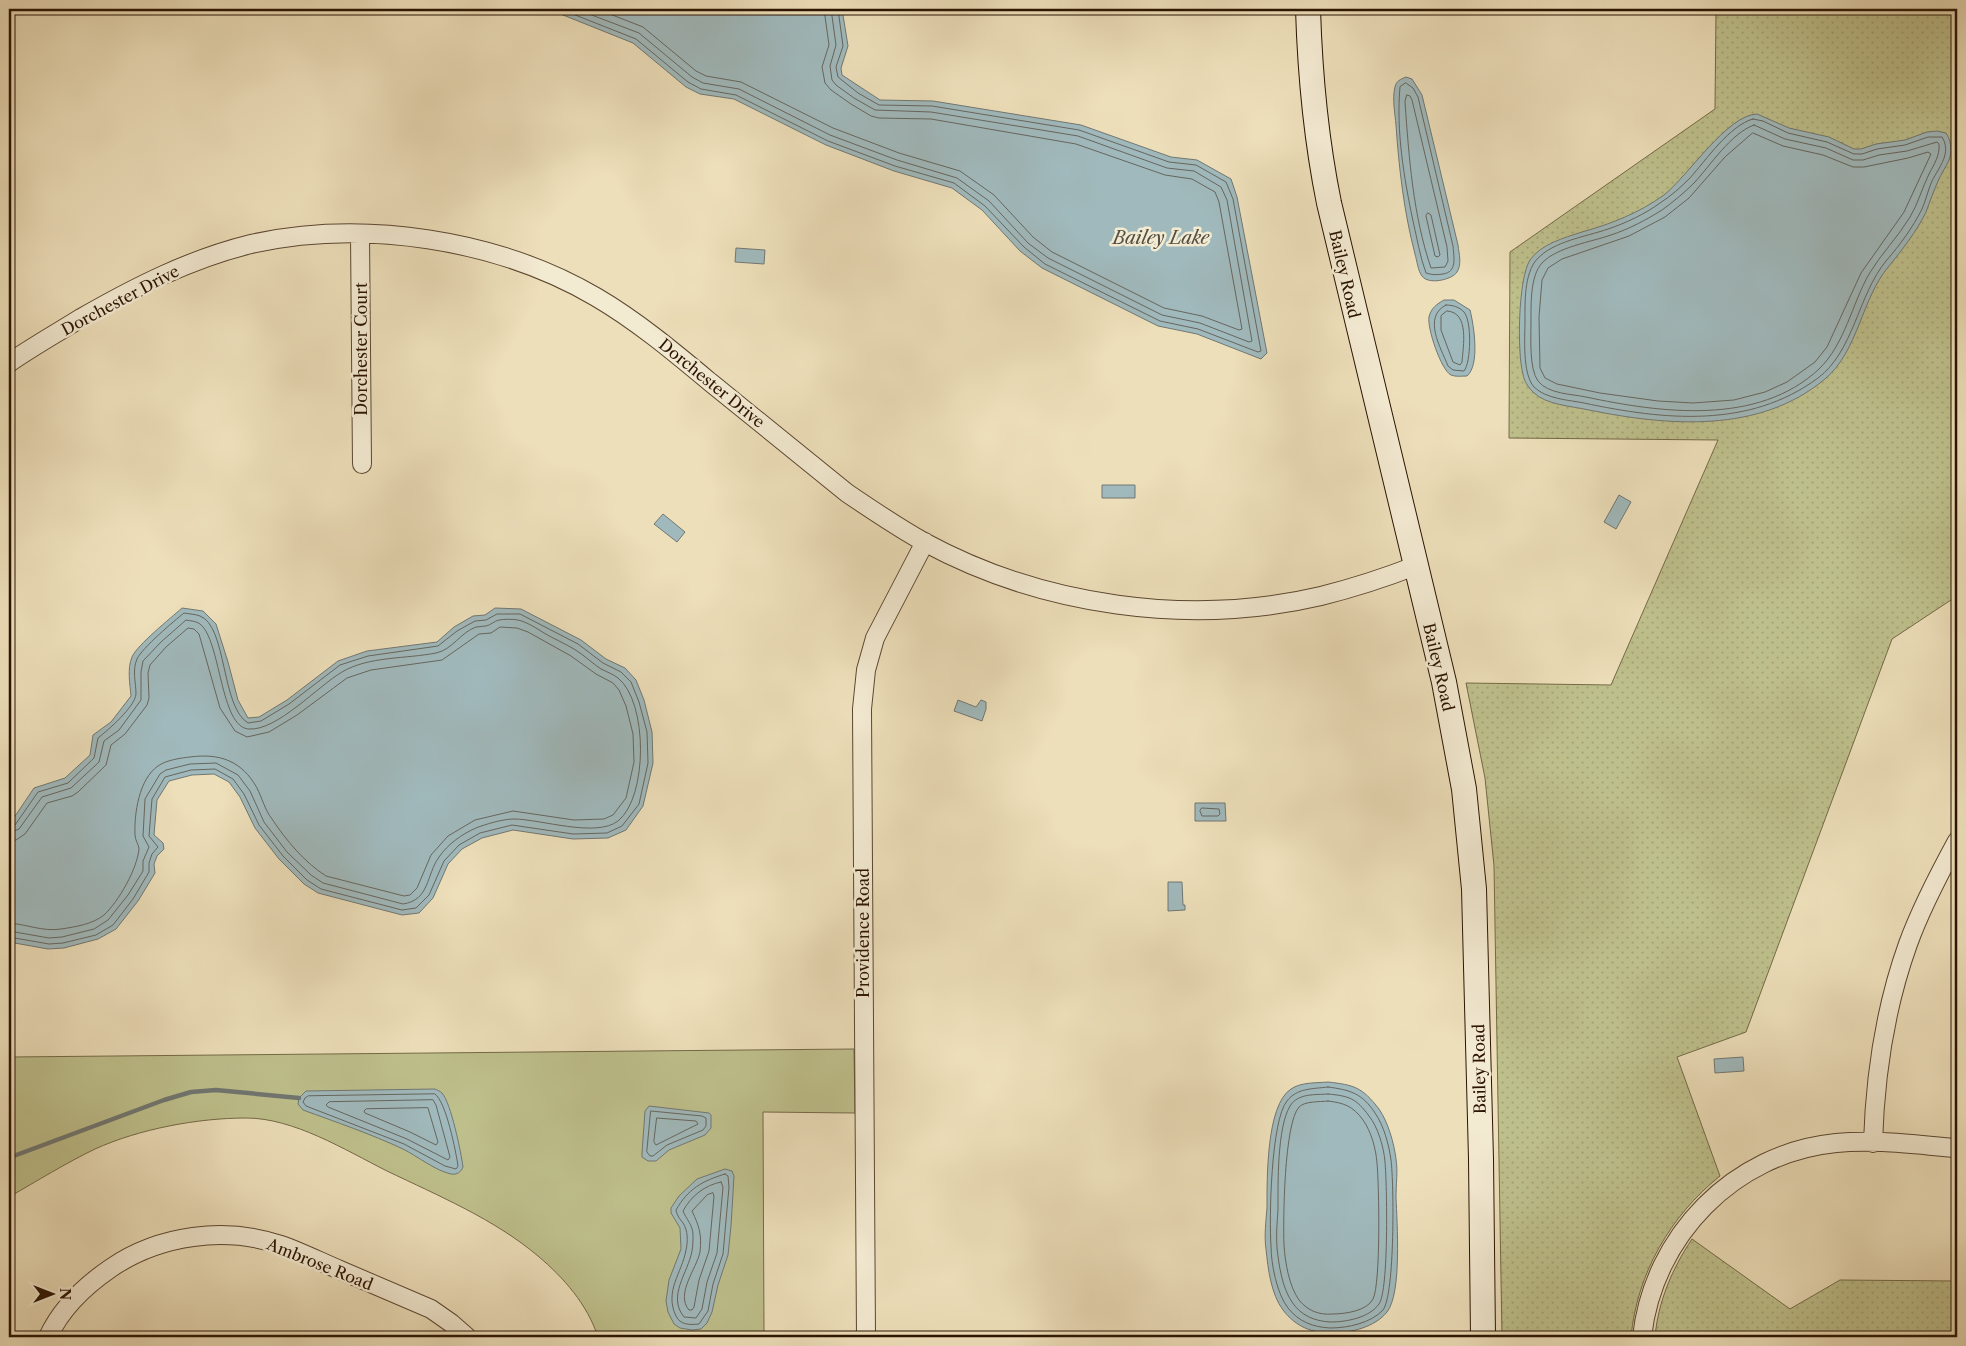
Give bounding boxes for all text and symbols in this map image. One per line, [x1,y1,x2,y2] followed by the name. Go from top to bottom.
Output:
[1111,227,1211,249] water label: Bailey Lake
[1325,228,1365,320] street label: Bailey Road
[58,261,182,339] street label: Dorchester Drive
[351,282,371,416] street label: Dorchester Court
[655,334,769,432] street label: Dorchester Drive
[1419,621,1459,713] street label: Bailey Road
[853,868,873,998] street label: Providence Road
[1468,1024,1490,1114] street label: Bailey Road
[263,1233,376,1294] street label: Ambrose Road
[28,1268,78,1318] north arrow
[56,1288,74,1300] text: N

